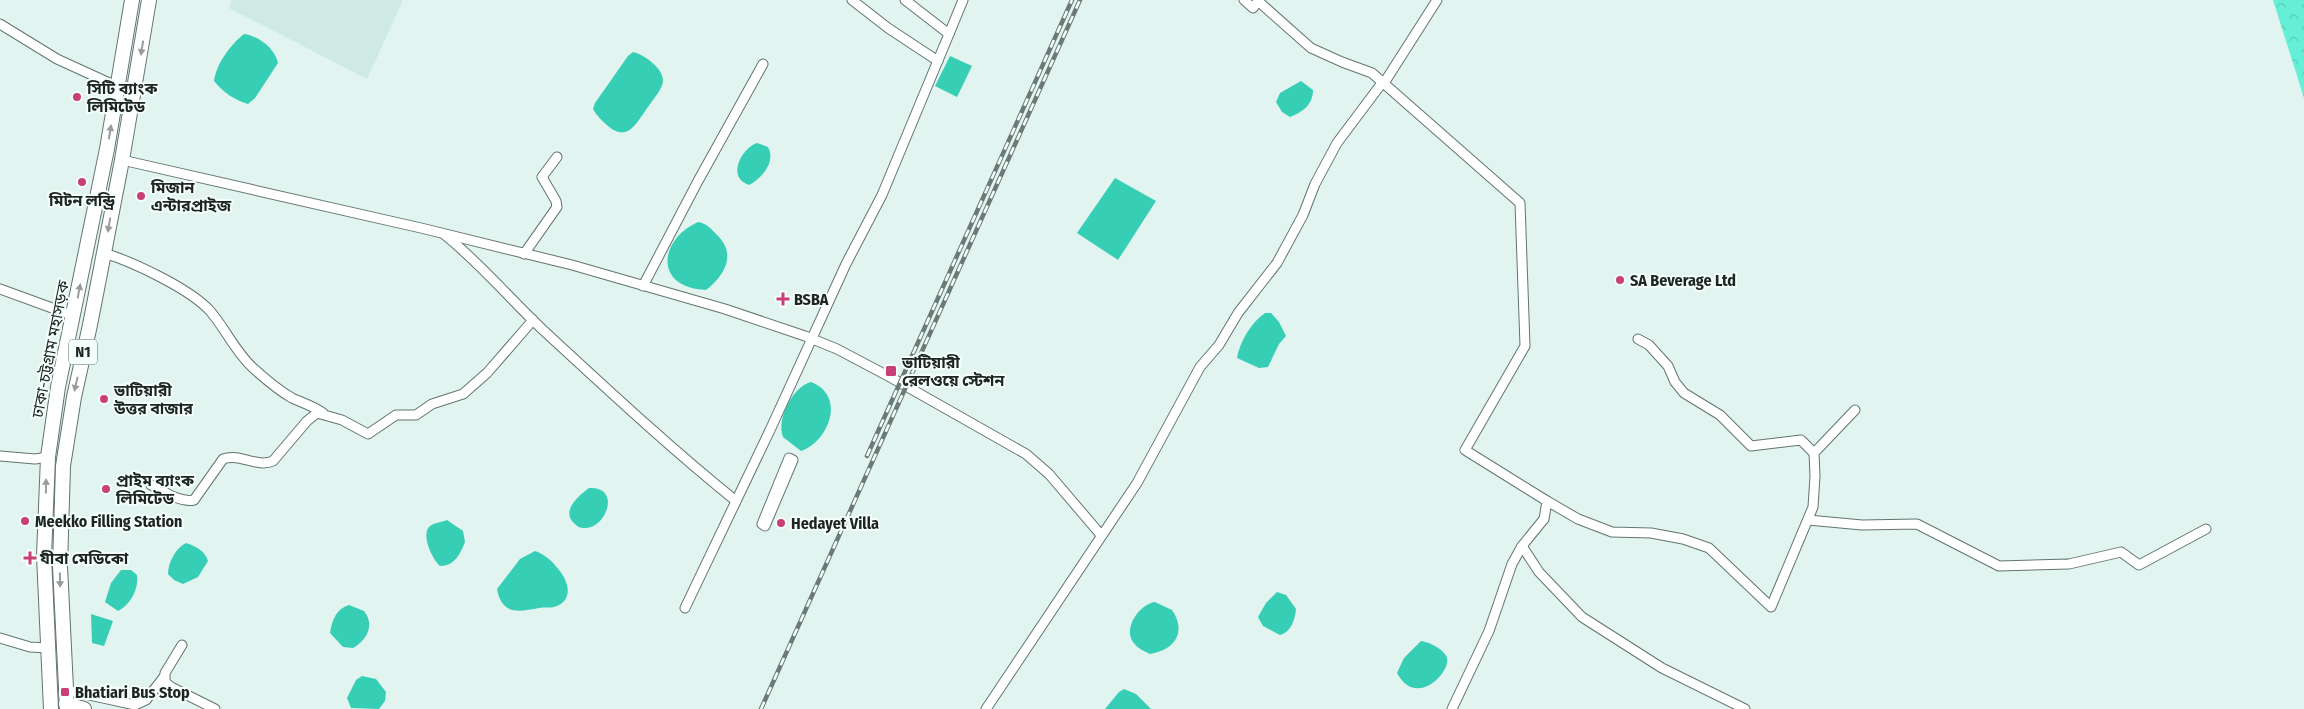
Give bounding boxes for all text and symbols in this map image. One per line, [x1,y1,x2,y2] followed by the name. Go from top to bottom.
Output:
[138,41,146,57] one-way arrow
[86,79,158,116] place label: সিটি ব্যাংক লিমিটেড
[71,91,83,103] marker: সিটি ব্যাংক লিমিটেড
[106,123,114,139] one-way arrow
[76,176,88,188] marker: মিটন লন্ড্রি
[150,178,232,215] place label: মিজান এন্টারপ্রাইজ
[135,190,147,202] marker: মিজান এন্টারপ্রাইজ
[48,191,116,210] place label: মিটন লন্ড্রি
[104,217,112,233] one-way arrow
[1630,271,1736,290] place label: SA Beverage Ltd
[1614,274,1626,286] marker: SA Beverage Ltd
[28,278,73,420] street label: ঢাকা-চট্টগ্রাম মহাসড়ক
[75,284,83,299] one-way arrow
[794,290,829,309] place label: BSBA
[776,292,790,306] marker: BSBA
[69,340,97,364] road number: N1
[901,353,1005,390] place label: ভাটিয়ারী রেলওয়ে স্টেশন
[884,364,898,378] marker: ভাটিয়ারী রেলওয়ে স্টেশন
[72,377,80,393] one-way arrow
[113,381,193,418] place label: ভাটিয়ারী উত্তর বাজার
[98,393,110,405] marker: ভাটিয়ারী উত্তর বাজার
[115,471,195,508] place label: প্রাইম ব্যাংক লিমিটেড
[42,477,50,493] one-way arrow
[100,483,112,495] marker: প্রাইম ব্যাংক লিমিটেড
[35,512,183,531] place label: Meekko Filling Station
[791,514,879,533] place label: Hedayet Villa
[19,515,31,527] marker: Meekko Filling Station
[775,517,787,529] marker: Hedayet Villa
[39,549,129,568] place label: যীবা মেডিকো
[24,552,36,564] marker: যীবা মেডিকো
[57,573,65,589] one-way arrow
[75,683,190,702] place label: Bhatiari Bus Stop
[59,686,71,698] marker: Bhatiari Bus Stop

